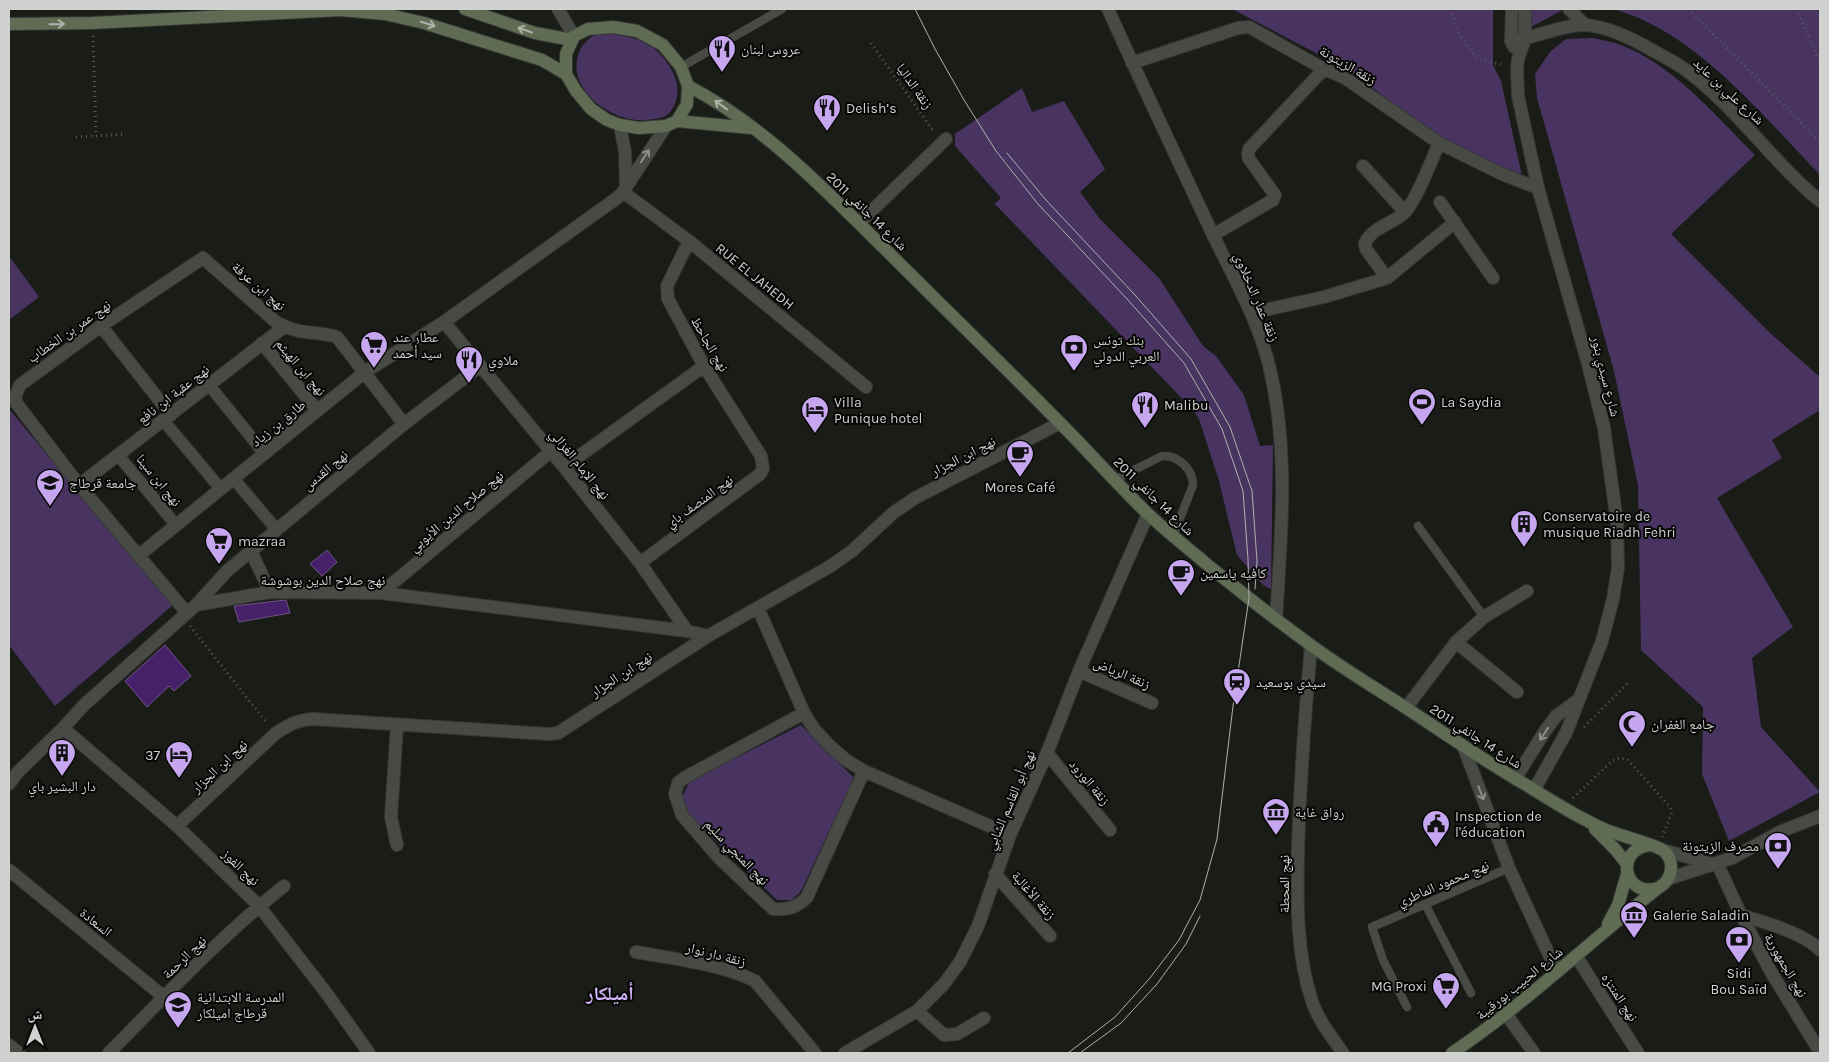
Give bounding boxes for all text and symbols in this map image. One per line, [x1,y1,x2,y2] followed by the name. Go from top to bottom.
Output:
[49,19,65,28] one-way arrow
[420,20,436,30] one-way arrow
[518,25,533,34] one-way arrow
[707,34,737,73] restaurant icon: عروس لبنان
[741,41,801,58] place label: عروس لبنان
[1316,42,1379,89] street label: زنقة الزيتونة
[1688,54,1768,130] street label: شارع علي بن عايد
[893,60,937,113] street label: زنقة الداليا
[812,93,842,132] restaurant icon: Delish’s
[714,100,728,110] one-way arrow
[846,100,897,117] place label: Delish’s
[640,149,651,163] one-way arrow
[821,168,911,256] street label: شارع 14 جانفي 2011
[712,240,797,313] street label: RUE EL JAHEDH
[1228,250,1283,345] street label: زنقة عمار الدخلاوي
[228,258,289,315] street label: نهج ابن عرفة
[24,296,115,367] street label: نهج عمر بن الخطاب
[686,314,732,375] street label: نهج الجاحظ
[393,329,442,362] place label: عطار عند سيد أحمد
[359,330,389,369] supermarket icon: عطار عند سيد أحمد
[1093,332,1160,368] place label: بنك تونس العربي الدولي
[1059,333,1089,372] bank icon: بنك تونس العربي الدولي
[1585,333,1624,419] street label: شارع سيدي بنور
[271,335,330,400] street label: نهج ابن الهيثم
[454,345,484,384] restaurant icon: ملاوي
[488,352,518,372] place label: ملاوي
[134,361,213,429] street label: نهج عقبة ابن نافع
[1407,387,1437,426] sports icon: La Saydia
[1130,390,1160,429] restaurant icon: Malibu
[834,394,923,427] place label: Villa Punique hotel
[1441,394,1501,411] place label: La Saydia
[800,395,830,434] hotel icon: Villa Punique hotel
[248,396,309,451] street label: طارق بن زياد
[1164,397,1208,414] place label: Malibu
[544,425,613,505] street label: نهج الإمام الغزالي
[927,433,999,481] street label: نهج ابن الجزار
[1005,439,1035,478] cafe icon: Mores Café
[299,446,352,495] street label: نهج القدس
[132,451,185,511] street label: نهج ابن سينا
[1108,453,1198,541] street label: شارع 14 جانفي 2011
[406,467,509,558] street label: نهج صلاح الدين الأيوبي
[35,468,65,507] school or university icon: جامعة قرطاج
[662,471,738,534] street label: نهج المنصف باي
[69,475,137,493] place label: جامعة قرطاج
[985,479,1055,496] place label: Mores Café
[1543,508,1676,541] place label: Conservatoire de musique Riadh Fehri
[1509,509,1539,548] building icon: Conservatoire de musique Riadh Fehri
[204,526,234,565] supermarket icon: mazraa
[238,533,286,550] place label: mazraa
[1166,558,1196,597] cafe icon: كافيه ياسمين
[1200,565,1267,582] place label: كافيه ياسمين
[261,572,385,590] street label: نهج صلاح الدين بوشوشة
[586,648,656,702] street label: نهج ابن الجزار
[1091,654,1153,693] street label: زنقة الرياض
[1222,667,1252,706] station icon: سيدي بوسعيد
[1256,674,1326,694] place label: سيدي بوسعيد
[1425,700,1525,775] street label: شارع 14 جانفي 2011
[1617,709,1647,748] mosque icon: جامع الغفران
[1651,716,1715,734] place label: جامع الغفران
[1538,727,1549,741] one-way arrow
[187,736,252,798] street label: نهج ابن الجزار
[47,738,77,777] building icon: دار البشير باي
[164,740,194,779] hotel icon: 37
[145,747,160,764] place label: 37
[982,748,1042,854] street label: نهج أبو القاسم الشابي
[1065,756,1114,809] street label: زنقة الورود
[28,778,96,798] place label: دار البشير باي
[1477,785,1486,801] one-way arrow
[1261,797,1291,836] museum icon: رواق غاية
[1295,804,1344,821] place label: رواق غاية
[1455,808,1542,841] place label: Inspection de l'éducation
[1421,809,1451,848] public building icon: Inspection de l'éducation
[699,816,773,891] street label: نهج المنجي سليم
[1763,831,1793,870] bank icon: مصرف الزيتونة
[1682,838,1759,855] place label: مصرف الزيتونة
[217,845,263,890] street label: نهج الفوز
[1276,855,1294,913] street label: نهج المحطة
[1395,856,1493,913] street label: نهج محمود الماطري
[1008,868,1059,923] street label: زنقة الأغالبة
[1619,900,1649,939] museum icon: Galerie Saladin
[76,904,115,940] street label: السعادة
[1653,907,1749,924] place label: Galerie Saladin
[1724,925,1754,964] bank icon: Sidi Bou Saïd
[1759,930,1811,1001] street label: نهج الجمهورية
[159,932,211,983] street label: نهج الرحمة
[683,939,748,970] street label: زنقة دار نوار
[1473,943,1567,1024] street label: شارع الحبيب بورقيبة
[1711,965,1767,998] place label: Sidi Bou Saïd
[1597,970,1642,1025] street label: نهج المنتزه
[1431,971,1461,1010] supermarket icon: MG Proxi
[1371,978,1427,995] place label: MG Proxi
[585,982,634,1005] district label: أميلكار
[196,989,285,1023] place label: المدرسة الابتدائية قرطاج اميلكار
[163,990,193,1029] school or university icon: المدرسة الابتدائية قرطاج اميلكار
[10,1002,60,1052] north arrow
[28,1006,43,1023] text: ش

